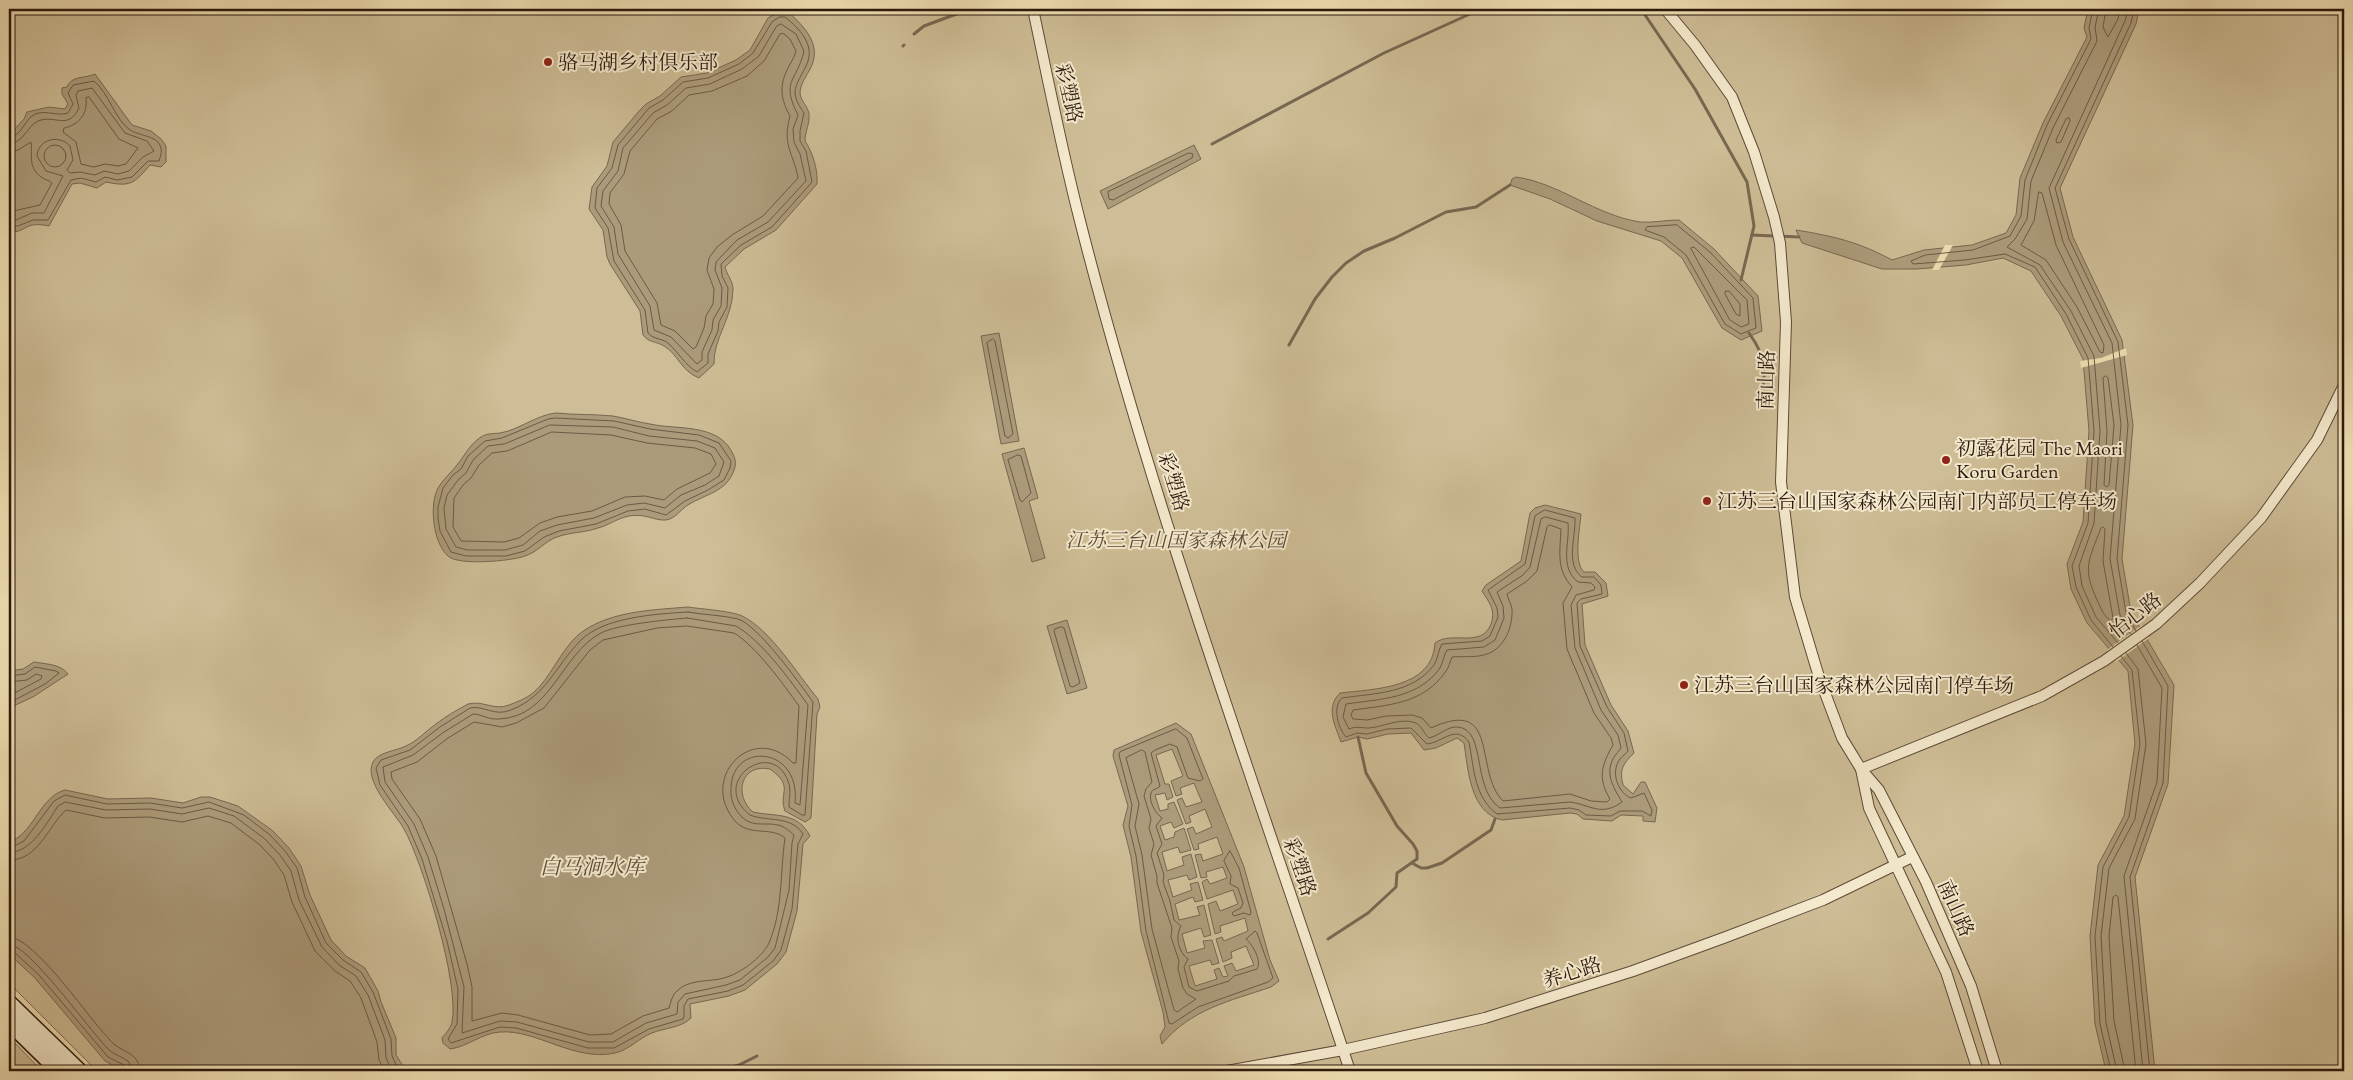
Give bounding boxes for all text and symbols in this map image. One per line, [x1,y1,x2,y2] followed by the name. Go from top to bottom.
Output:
[558,49,718,75] place label: 骆马湖乡村俱乐部
[542,56,554,68] marker: 骆马湖乡村俱乐部
[1050,61,1088,125] street label: 彩塑路
[1752,350,1780,410] street label: 南山路
[1956,435,2123,484] place label: 初露花园 The Maori Koru Garden
[1153,450,1195,514] street label: 彩塑路
[1940,454,1952,466] marker: 初露花园 The Maori Koru Garden
[1717,488,2117,514] place label: 江苏三台山国家森林公园南门内部员工停车场
[1701,495,1713,507] marker: 江苏三台山国家森林公园南门内部员工停车场
[1066,527,1289,553] park label: 江苏三台山国家森林公园
[2103,586,2167,644] street label: 怡心路
[1694,672,2014,698] place label: 江苏三台山国家森林公园南门停车场
[1678,679,1690,691] marker: 江苏三台山国家森林公园南门停车场
[1278,834,1322,900] street label: 彩塑路
[540,853,647,880] water label: 白马涧水库
[1932,875,1980,941] street label: 南山路
[1540,951,1604,993] street label: 养心路

